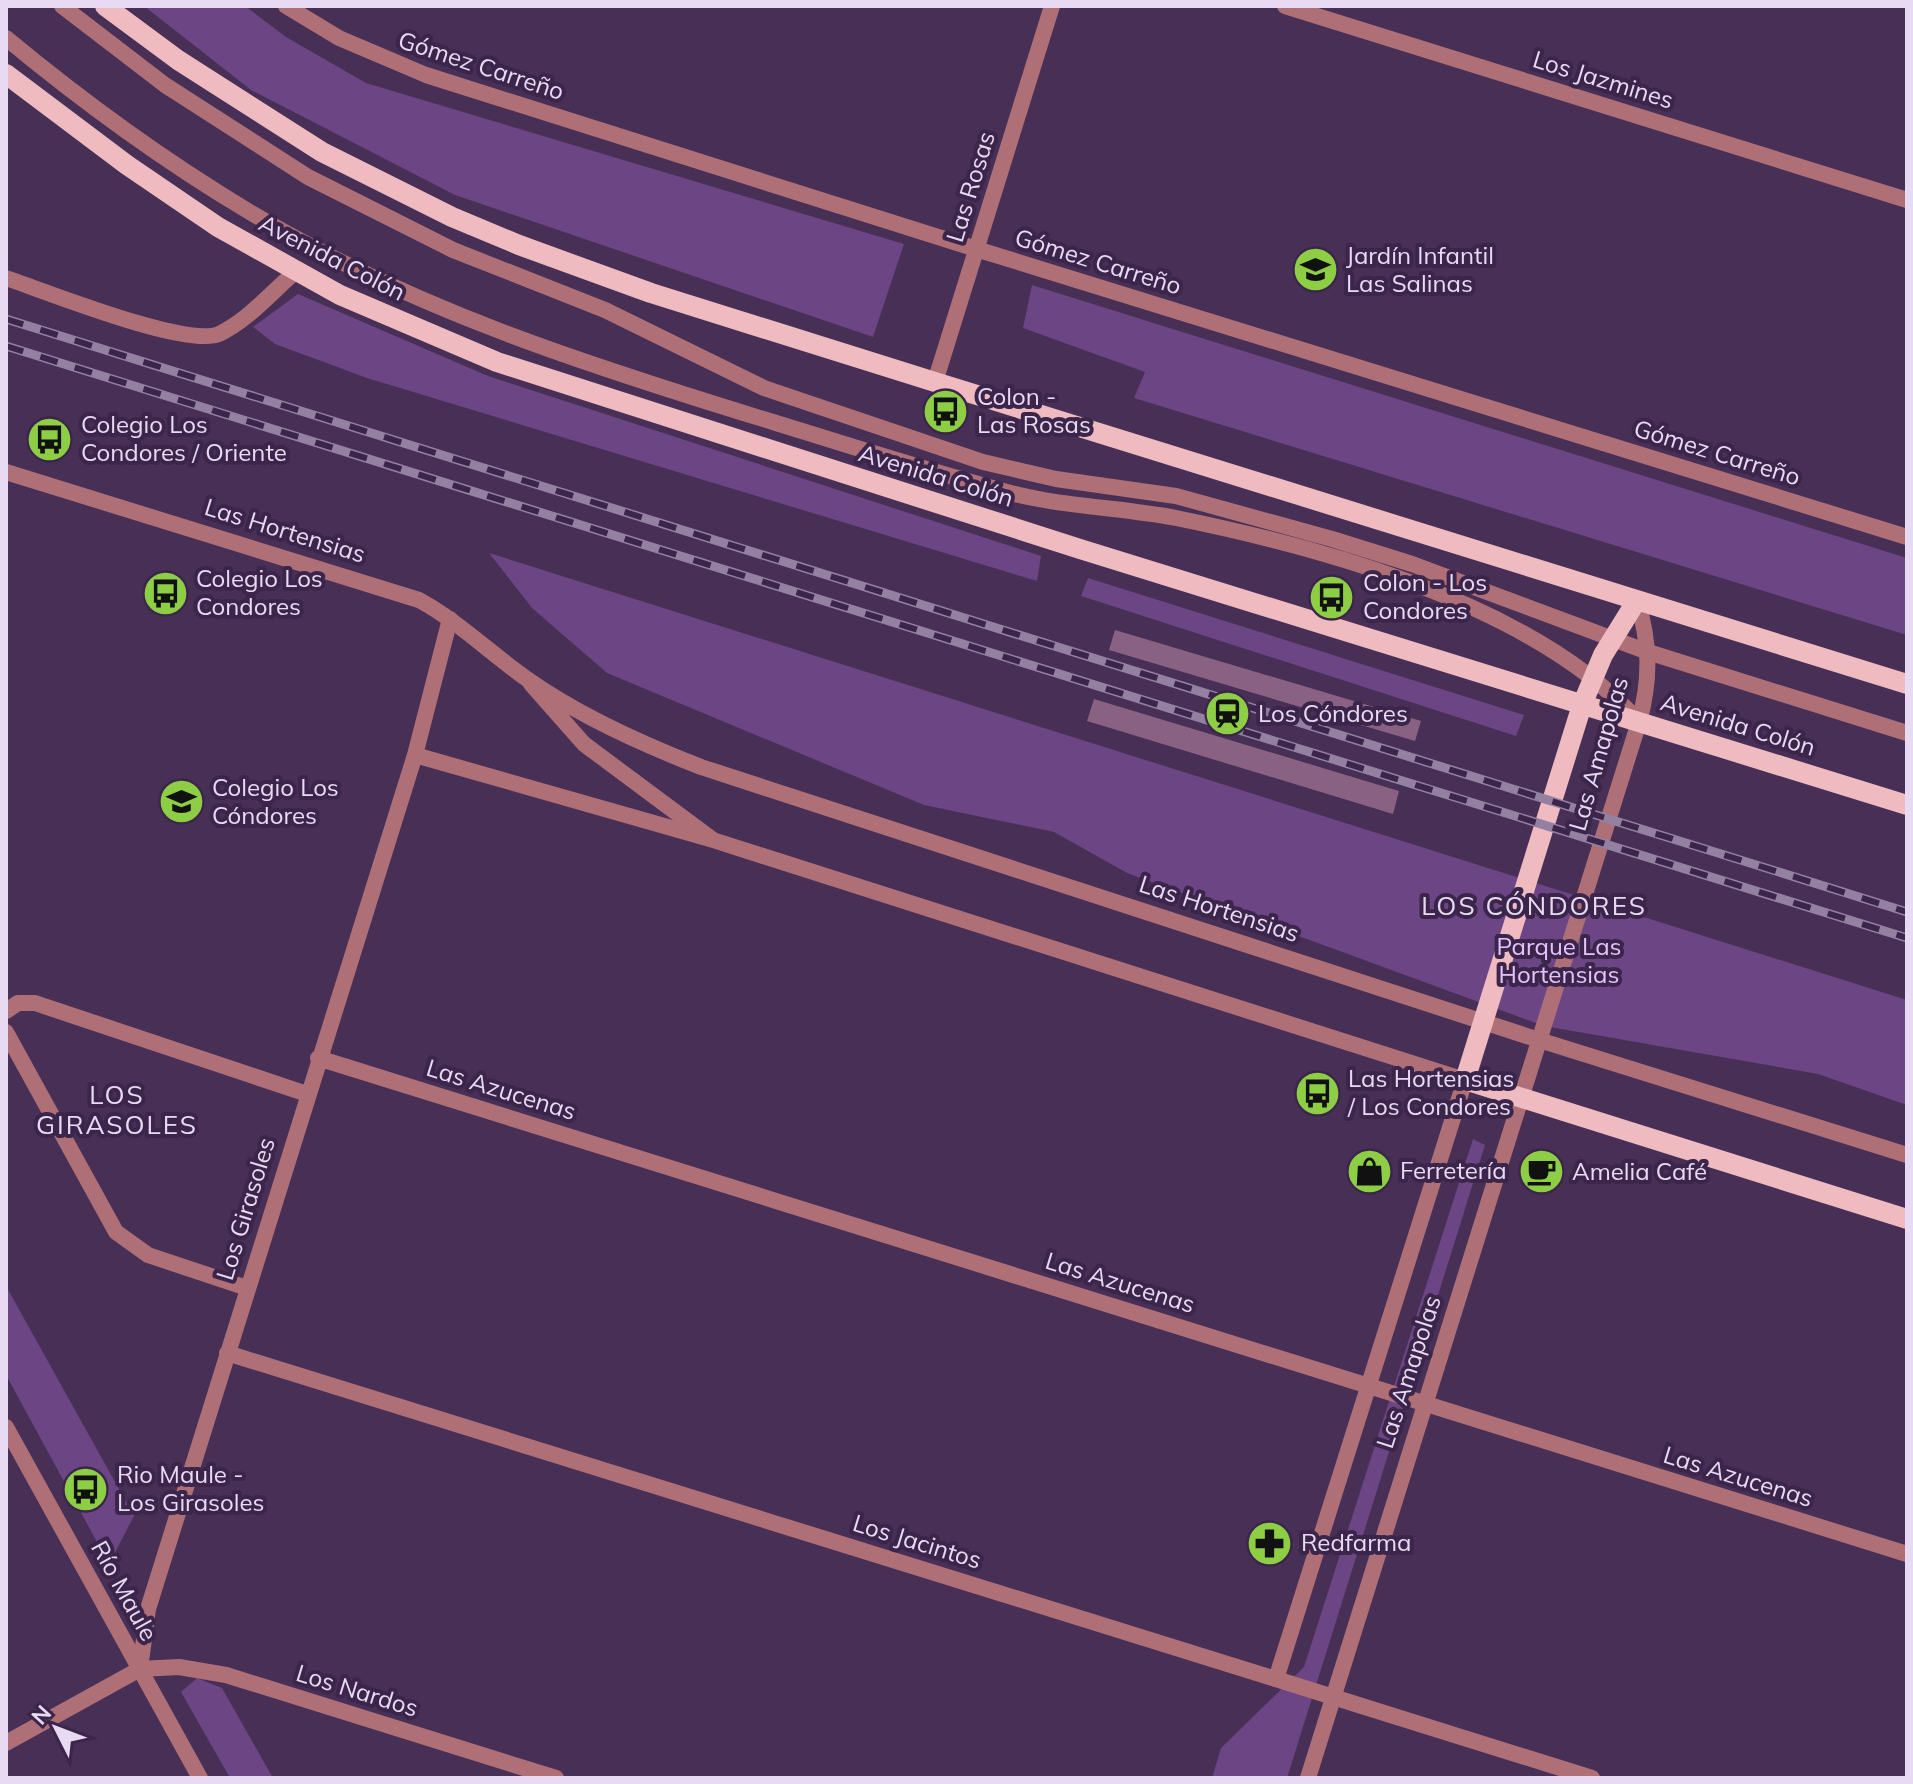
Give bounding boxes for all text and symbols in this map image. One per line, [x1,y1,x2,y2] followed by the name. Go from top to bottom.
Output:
[395,24,568,106] street label: Gómez Carreño
[1529,43,1677,115] street label: Los Jazmines
[939,128,1001,246] street label: Las Rosas
[254,207,411,307] street label: Avenida Colón
[1011,221,1185,301] street label: Gómez Carreño
[1346,240,1494,298] place label: Jardín Infantil Las Salinas
[1291,246,1339,294] school or university icon: Jardín Infantil Las Salinas
[977,381,1091,439] place label: Colon - Las Rosas
[922,387,970,435] bus stop icon: Colon - Las Rosas
[81,409,287,467] place label: Colegio Los Condores / Oriente
[1630,412,1804,492] street label: Gómez Carreño
[26,415,74,463] bus stop icon: Colegio Los Condores / Oriente
[855,437,1017,513] street label: Avenida Colón
[201,491,369,569] street label: Las Hortensias
[196,563,323,621] place label: Colegio Los Condores
[1363,567,1487,625] place label: Colon - Los Condores
[141,569,189,617] bus stop icon: Colegio Los Condores
[1308,573,1356,621] bus stop icon: Colon - Los Condores
[1562,673,1634,834] street label: Las Amapolas
[1657,686,1819,762] street label: Avenida Colón
[1203,690,1251,738] station icon: Los Cóndores
[1258,698,1408,728] place label: Los Cóndores
[212,772,339,830] place label: Colegio Los Cóndores
[157,778,205,826] school or university icon: Colegio Los Cóndores
[1136,868,1303,948] street label: Las Hortensias
[1421,889,1647,922] district label: LOS CÓNDORES
[1497,931,1621,989] park label: Parque Las Hortensias
[423,1052,580,1126] street label: Las Azucenas
[1347,1063,1514,1121] place label: Las Hortensias / Los Condores
[1293,1069,1341,1117] bus stop icon: Las Hortensias / Los Condores
[36,1078,198,1141] district label: LOS GIRASOLES
[209,1134,281,1284] street label: Los Girasoles
[1345,1147,1393,1195] shop icon: Ferretería
[1517,1148,1565,1196] cafe icon: Amelia Café
[1400,1155,1507,1185] place label: Ferretería
[1572,1156,1707,1186] place label: Amelia Café
[1042,1245,1199,1319] street label: Las Azucenas
[1369,1291,1447,1452] street label: Las Amapolas
[1660,1439,1817,1513] street label: Las Azucenas
[117,1459,264,1517] place label: Rio Maule - Los Girasoles
[62,1465,110,1513] bus stop icon: Rio Maule - Los Girasoles
[849,1507,985,1575] street label: Los Jacintos
[1246,1519,1294,1567] pharmacy icon: Redfarma
[1301,1527,1411,1557] place label: Redfarma
[85,1535,165,1646] street label: Río Maule
[293,1657,422,1723] street label: Los Nardos
[16,1688,96,1768] north arrow
[25,1699,57,1730] text: N

